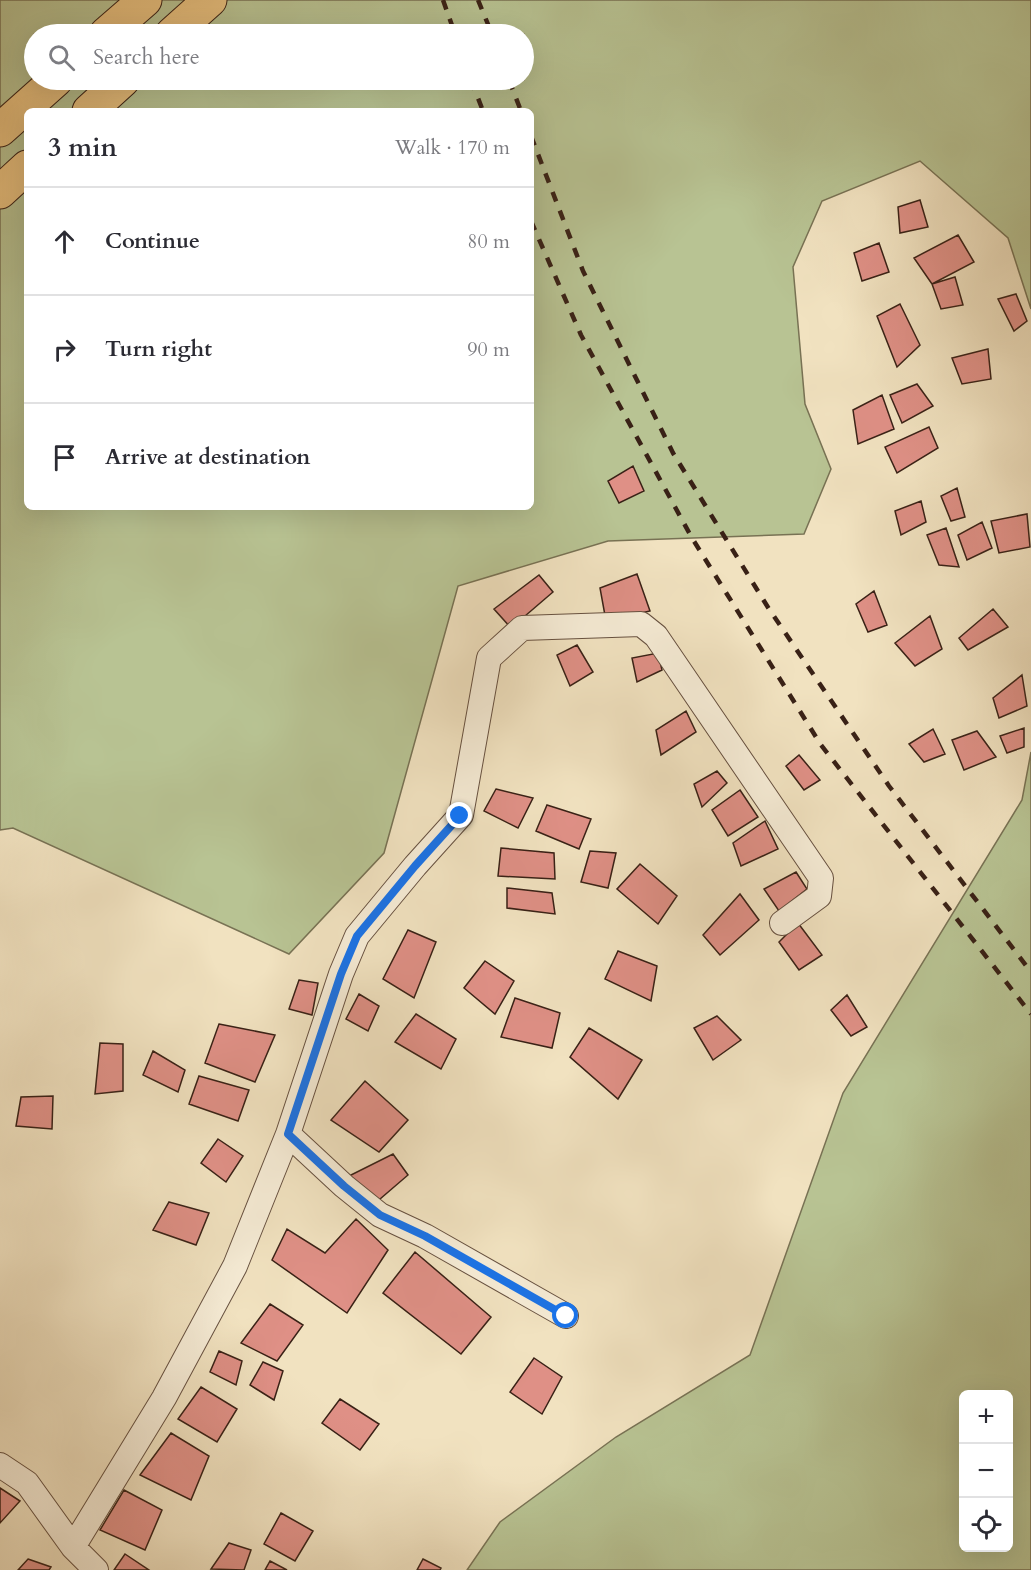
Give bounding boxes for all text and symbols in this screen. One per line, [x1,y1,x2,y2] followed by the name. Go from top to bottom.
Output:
[24,24,534,90] search box
[45,41,78,74] icon: search
[93,42,200,72] text: Search here
[48,130,117,165] text: 3 min
[395,134,510,161] text: Walk · 170 m
[48,225,81,258] icon: ahead
[105,226,200,256] text: Continue
[467,228,510,255] text: 80 m
[48,333,81,366] icon: right
[105,334,212,364] text: Turn right
[467,336,510,363] text: 90 m
[48,441,81,474] icon: arrive
[105,442,310,472] text: Arrive at destination
[446,802,472,828] route end
[552,1302,578,1328] route start
[959,1390,1013,1552] map controls
[959,1390,1013,1444] button: +
[959,1444,1013,1498] button: −
[959,1498,1013,1552] button: locate

